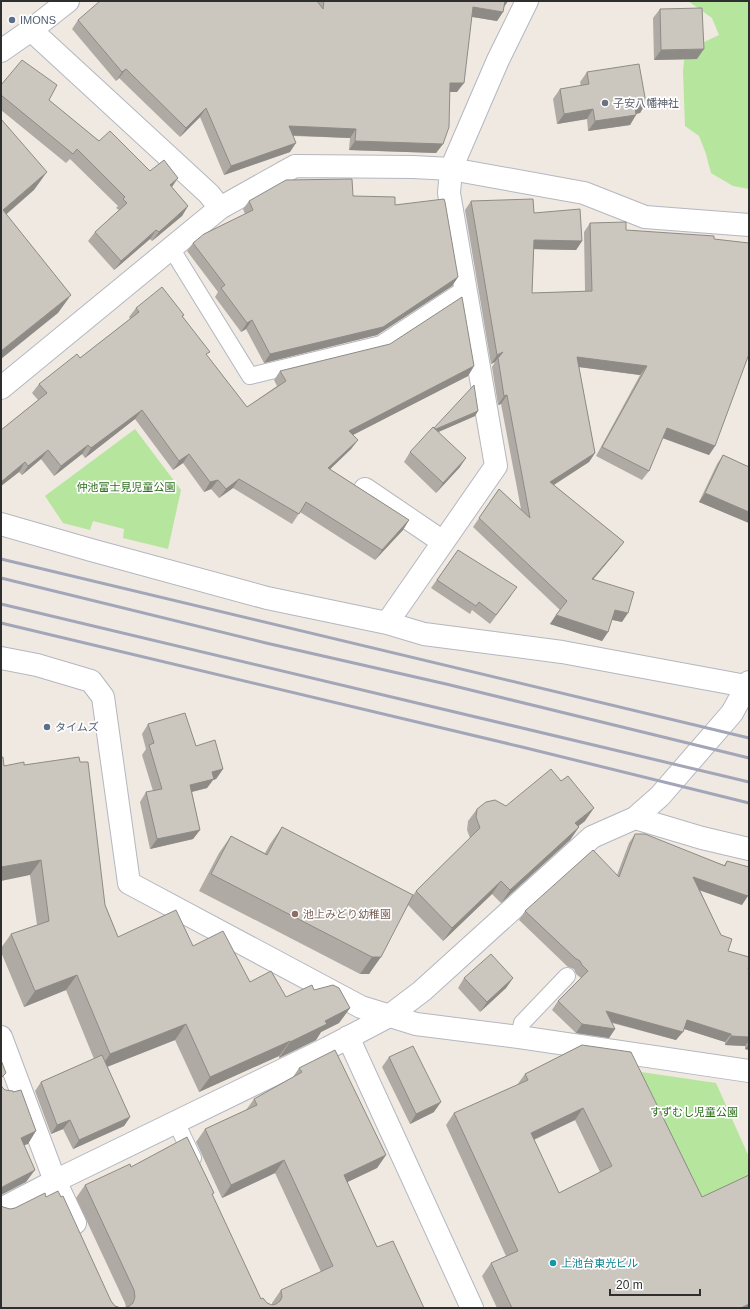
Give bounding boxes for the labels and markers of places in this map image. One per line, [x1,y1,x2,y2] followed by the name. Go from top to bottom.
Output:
[20,14,56,26] place label: IMONS
[7,15,17,25] marker: IMONS
[613,97,679,109] place label: 子安八幡神社
[600,98,610,108] marker: 子安八幡神社
[55,721,99,733] place label: タイムズ
[42,722,52,732] marker: タイムズ
[303,908,391,920] place label: 池上みどり幼稚園
[290,909,300,919] marker: 池上みどり幼稚園
[561,1257,638,1269] place label: 上池台東光ビル
[548,1258,558,1268] marker: 上池台東光ビル

